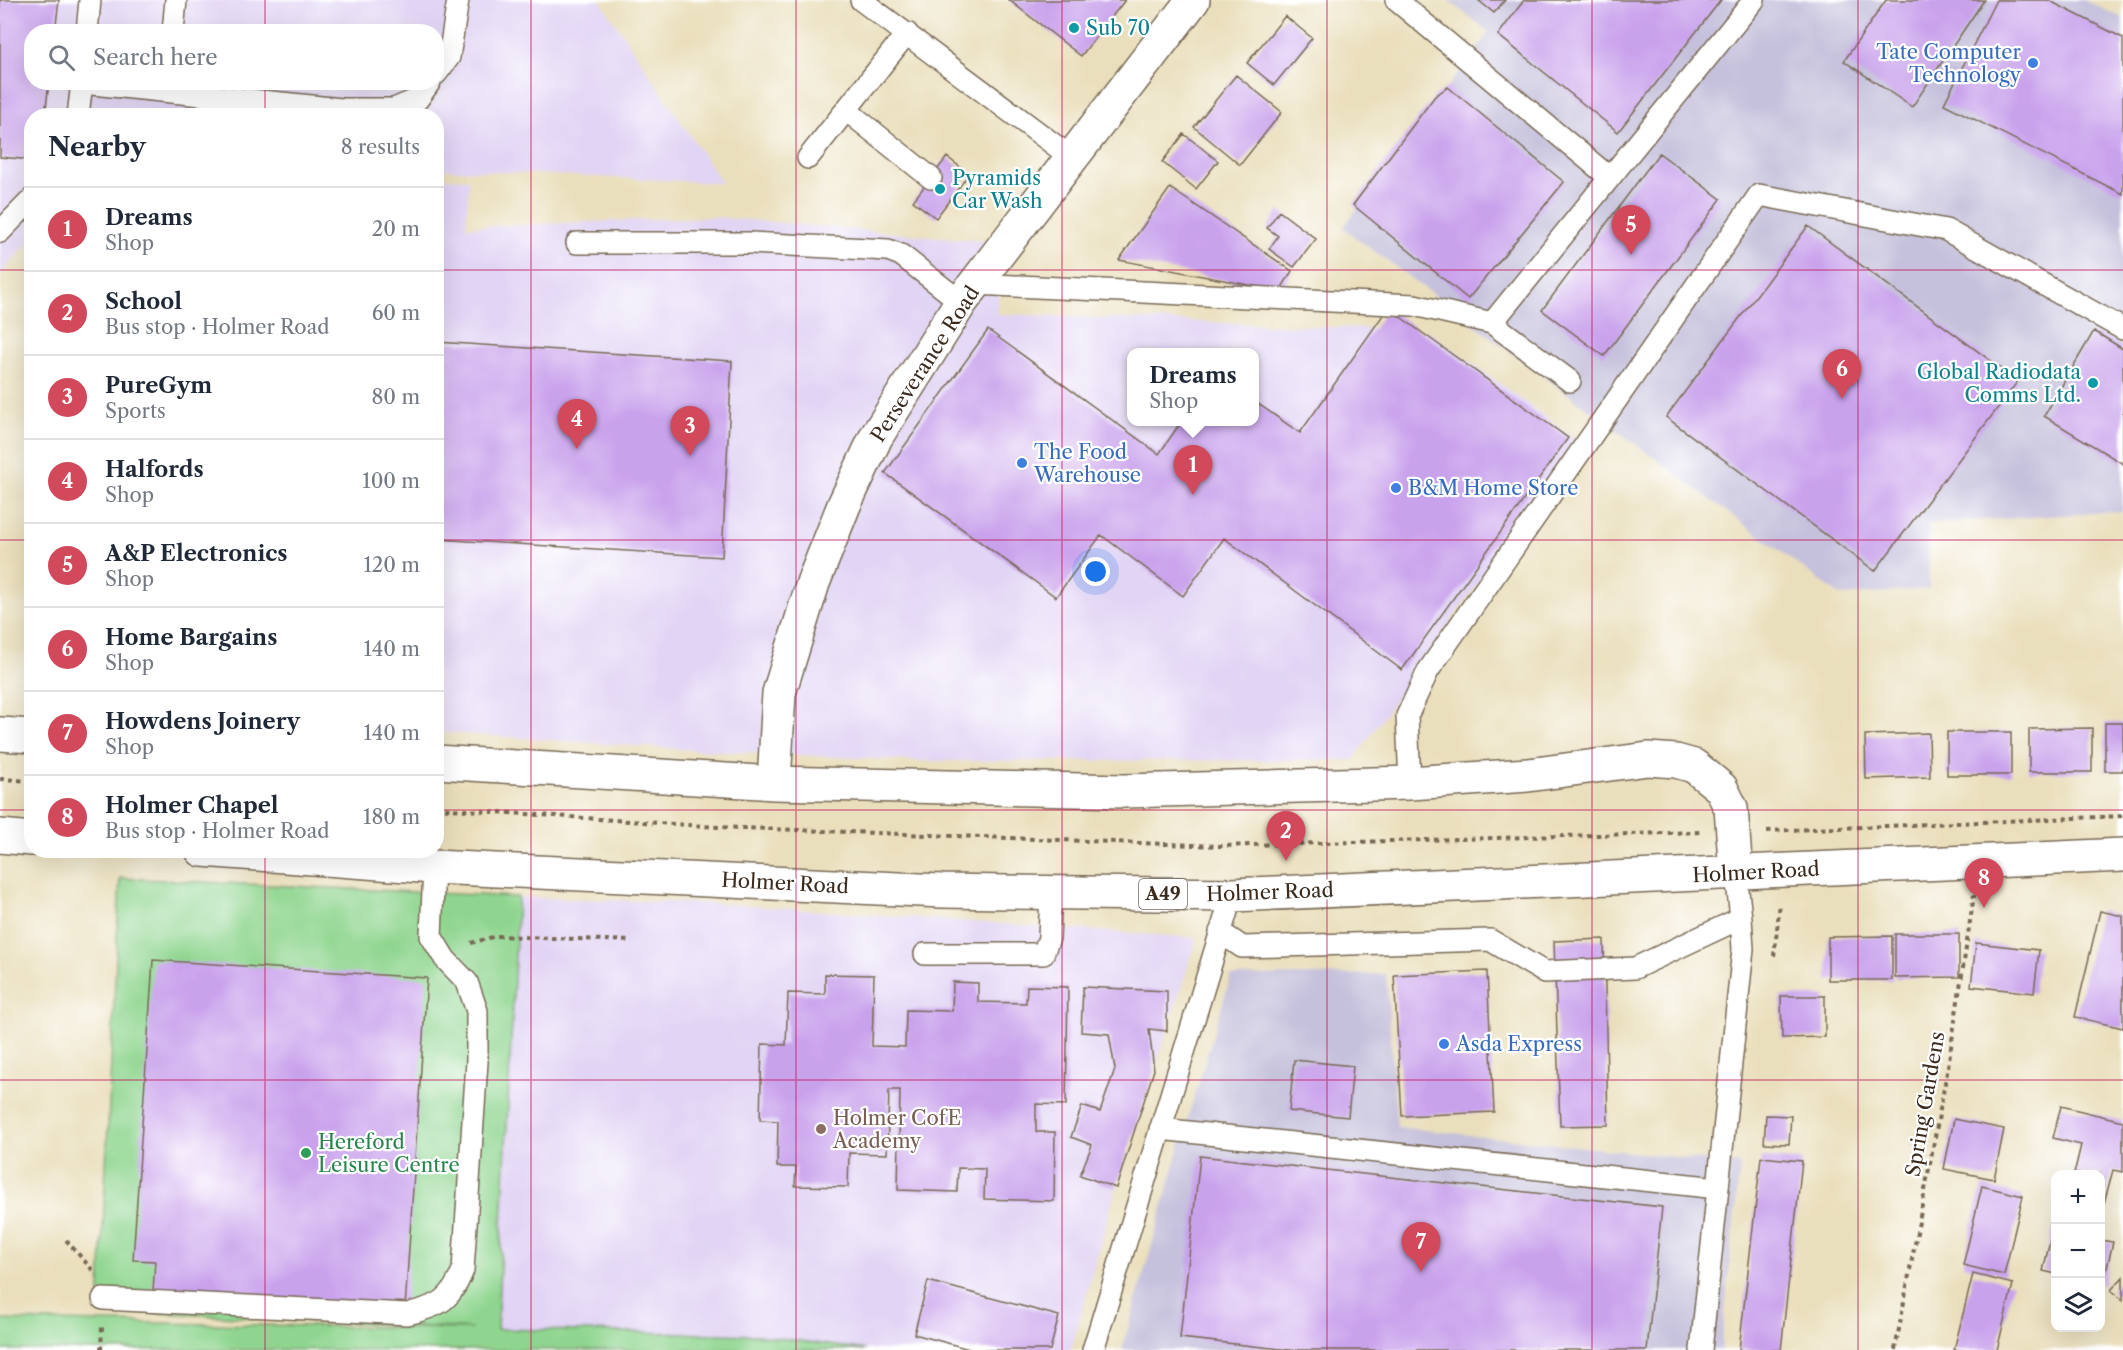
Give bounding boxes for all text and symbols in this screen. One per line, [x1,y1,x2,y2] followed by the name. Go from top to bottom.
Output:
[1086,16,1150,40] place label: Sub 70
[1067,21,1081,35] marker: Sub 70
[24,24,444,90] search box
[1876,40,2022,87] place label: Tate Computer Technology
[45,41,78,74] icon: search
[93,44,218,71] text: Search here
[2026,56,2040,70] marker: Tate Computer Technology
[48,131,146,163] text: Nearby
[341,135,420,159] text: 8 results
[952,166,1043,213] place label: Pyramids Car Wash
[933,182,947,196] marker: Pyramids Car Wash
[105,204,193,231] text: Dreams
[1612,206,1650,255] pin: 5
[63,217,72,241] text: 1
[372,217,420,241] text: 20 m
[105,231,154,255] text: Shop
[866,281,984,447] street label: Perseverance Road
[105,288,182,315] text: School
[62,301,73,325] text: 2
[372,301,420,325] text: 60 m
[105,315,329,339] text: Bus stop · Holmer Road
[1127,348,1259,426] popup
[1822,350,1862,399] pin: 6
[1917,360,2081,407] place label: Global Radiodata Comms Ltd.
[1149,362,1237,389] text: Dreams
[105,372,212,399] text: PureGym
[2086,376,2100,390] marker: Global Radiodata Comms Ltd.
[62,385,73,409] text: 3
[372,385,420,409] text: 80 m
[1149,389,1198,413] text: Shop
[105,399,166,423] text: Sports
[558,400,596,449] pin: 4
[670,406,710,456] pin: 3
[1033,440,1141,487] place label: The Food Warehouse
[1174,446,1212,495] pin: 1
[105,456,204,483] text: Halfords
[1015,456,1029,470] marker: The Food Warehouse
[62,469,73,493] text: 4
[362,469,420,493] text: 100 m
[1408,476,1578,500] place label: B&M Home Store
[1389,481,1403,495] marker: B&M Home Store
[105,483,154,507] text: Shop
[105,540,288,567] text: A&P Electronics
[62,553,73,577] text: 5
[363,553,420,577] text: 120 m
[1081,557,1110,586] your location
[105,567,154,591] text: Shop
[105,624,277,651] text: Home Bargains
[62,637,73,661] text: 6
[363,637,420,661] text: 140 m
[105,651,154,675] text: Shop
[105,708,300,735] text: Howdens Joinery
[62,721,73,745] text: 7
[363,721,420,745] text: 140 m
[105,735,154,759] text: Shop
[105,792,279,819] text: Holmer Chapel
[61,805,74,829] text: 8
[363,805,420,829] text: 180 m
[1266,812,1306,861] pin: 2
[105,819,329,843] text: Bus stop · Holmer Road
[1692,857,1820,887] street label: Holmer Road
[1964,858,2004,908] pin: 8
[721,868,849,898] street label: Holmer Road
[1206,878,1334,906] street label: Holmer Road
[1139,879,1187,909] road number: A49
[1900,1030,1950,1178] street label: Spring Gardens
[1455,1032,1582,1056] place label: Asda Express
[1437,1037,1451,1051] marker: Asda Express
[832,1106,961,1153] place label: Holmer CofE Academy
[814,1122,828,1136] marker: Holmer CofE Academy
[318,1130,460,1177] place label: Hereford Leisure Centre
[299,1146,313,1160] marker: Hereford Leisure Centre
[2051,1170,2105,1332] map controls
[2051,1170,2105,1224] button: +
[1402,1222,1440,1272] pin: 7
[2051,1224,2105,1278] button: −
[2051,1278,2105,1332] button: layers

